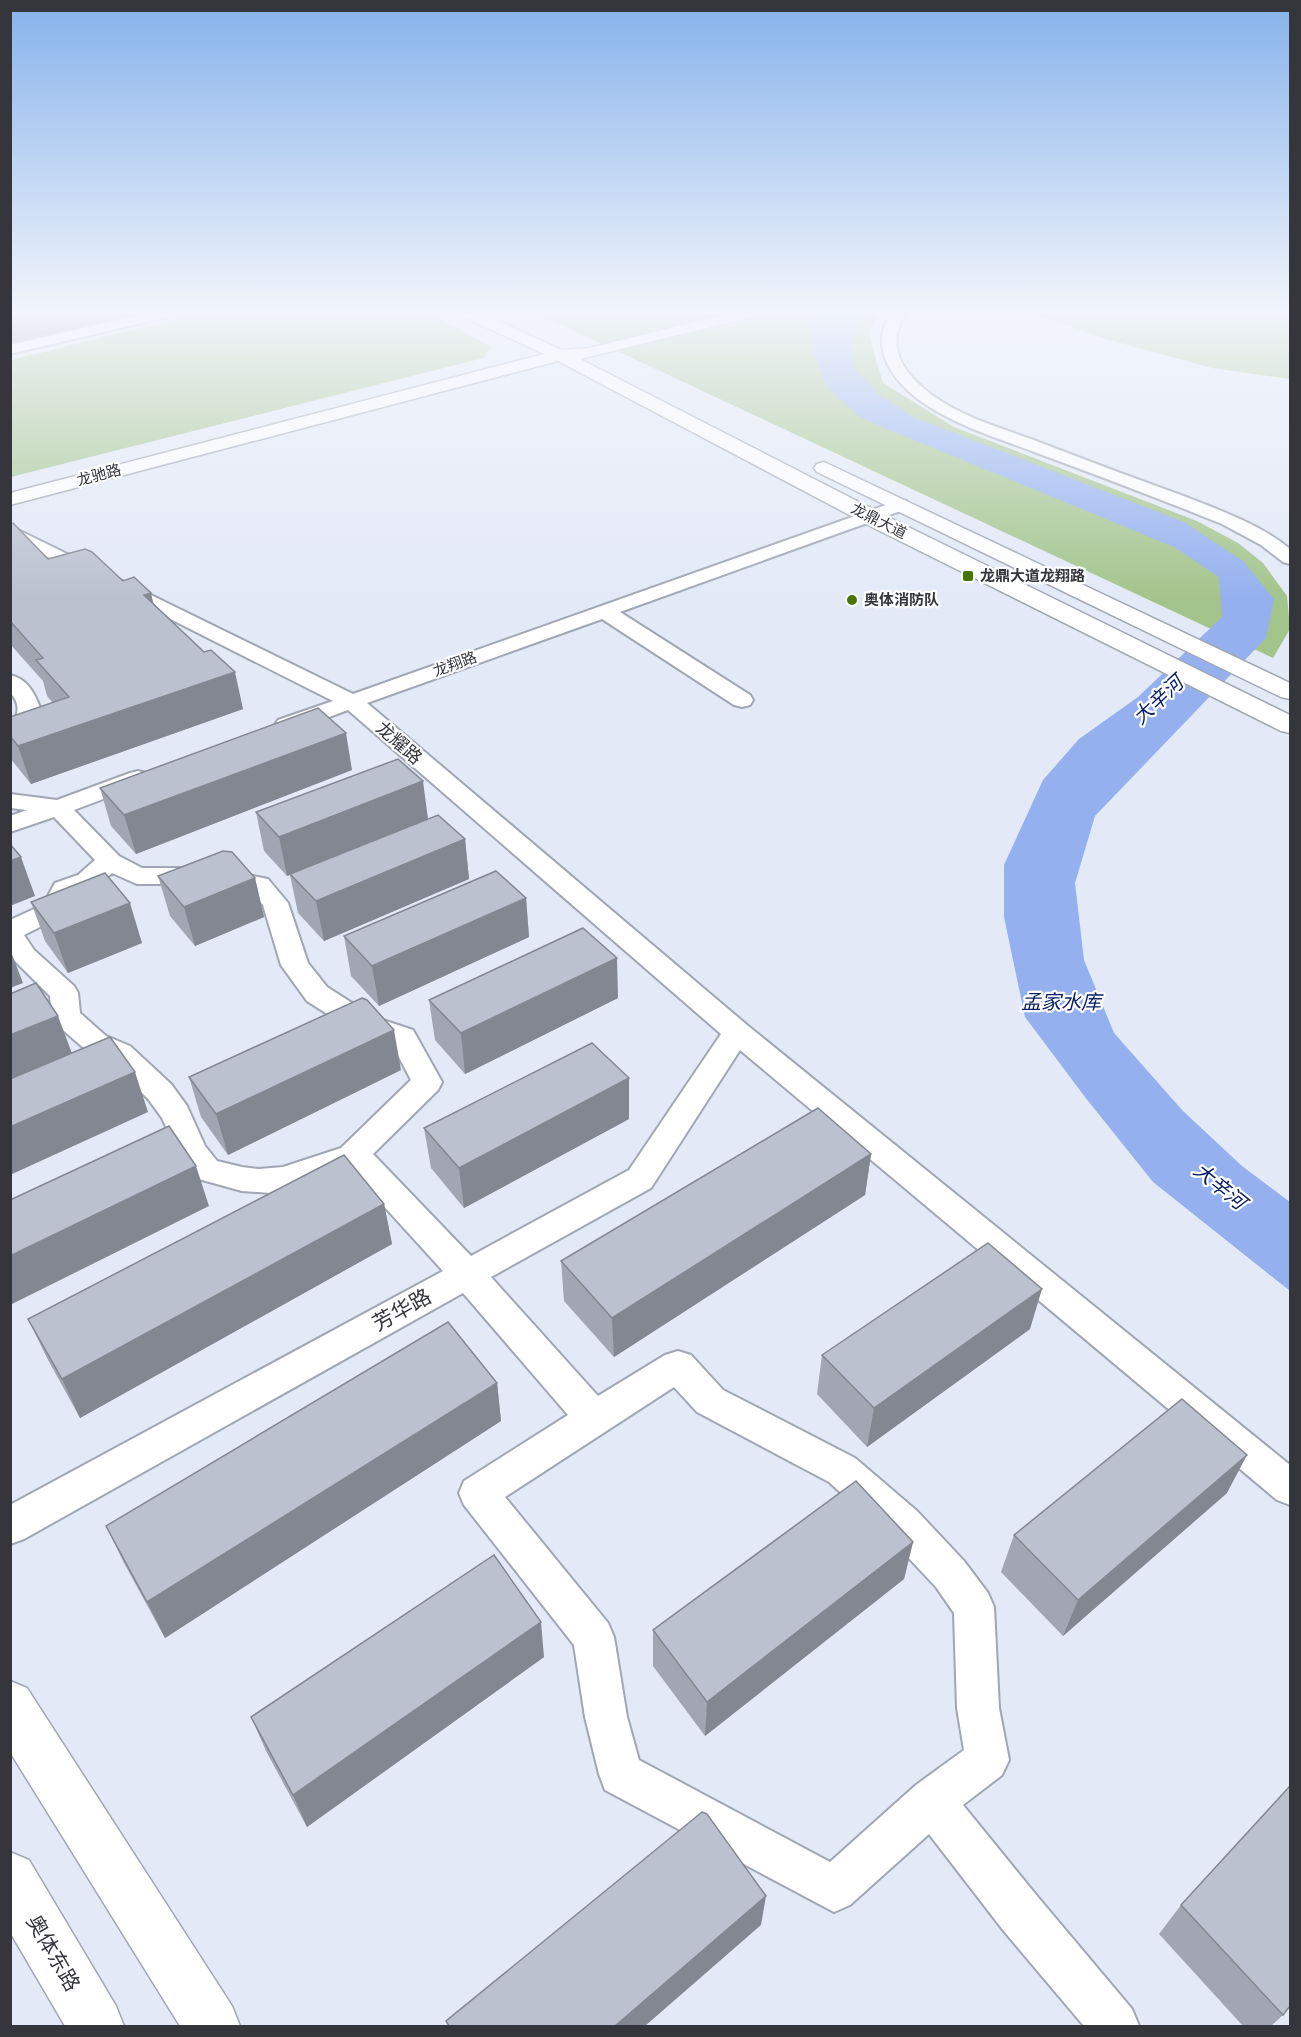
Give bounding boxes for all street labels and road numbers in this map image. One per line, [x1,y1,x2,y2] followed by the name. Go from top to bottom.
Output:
[74,459,123,490] street label: 龙驰路
[848,498,911,543] street label: 龙鼎大道
[430,646,479,680] street label: 龙翔路
[371,715,428,769] street label: 龙耀路
[367,1282,436,1337] street label: 芳华路
[21,1909,87,1996] street label: 奥体东路

